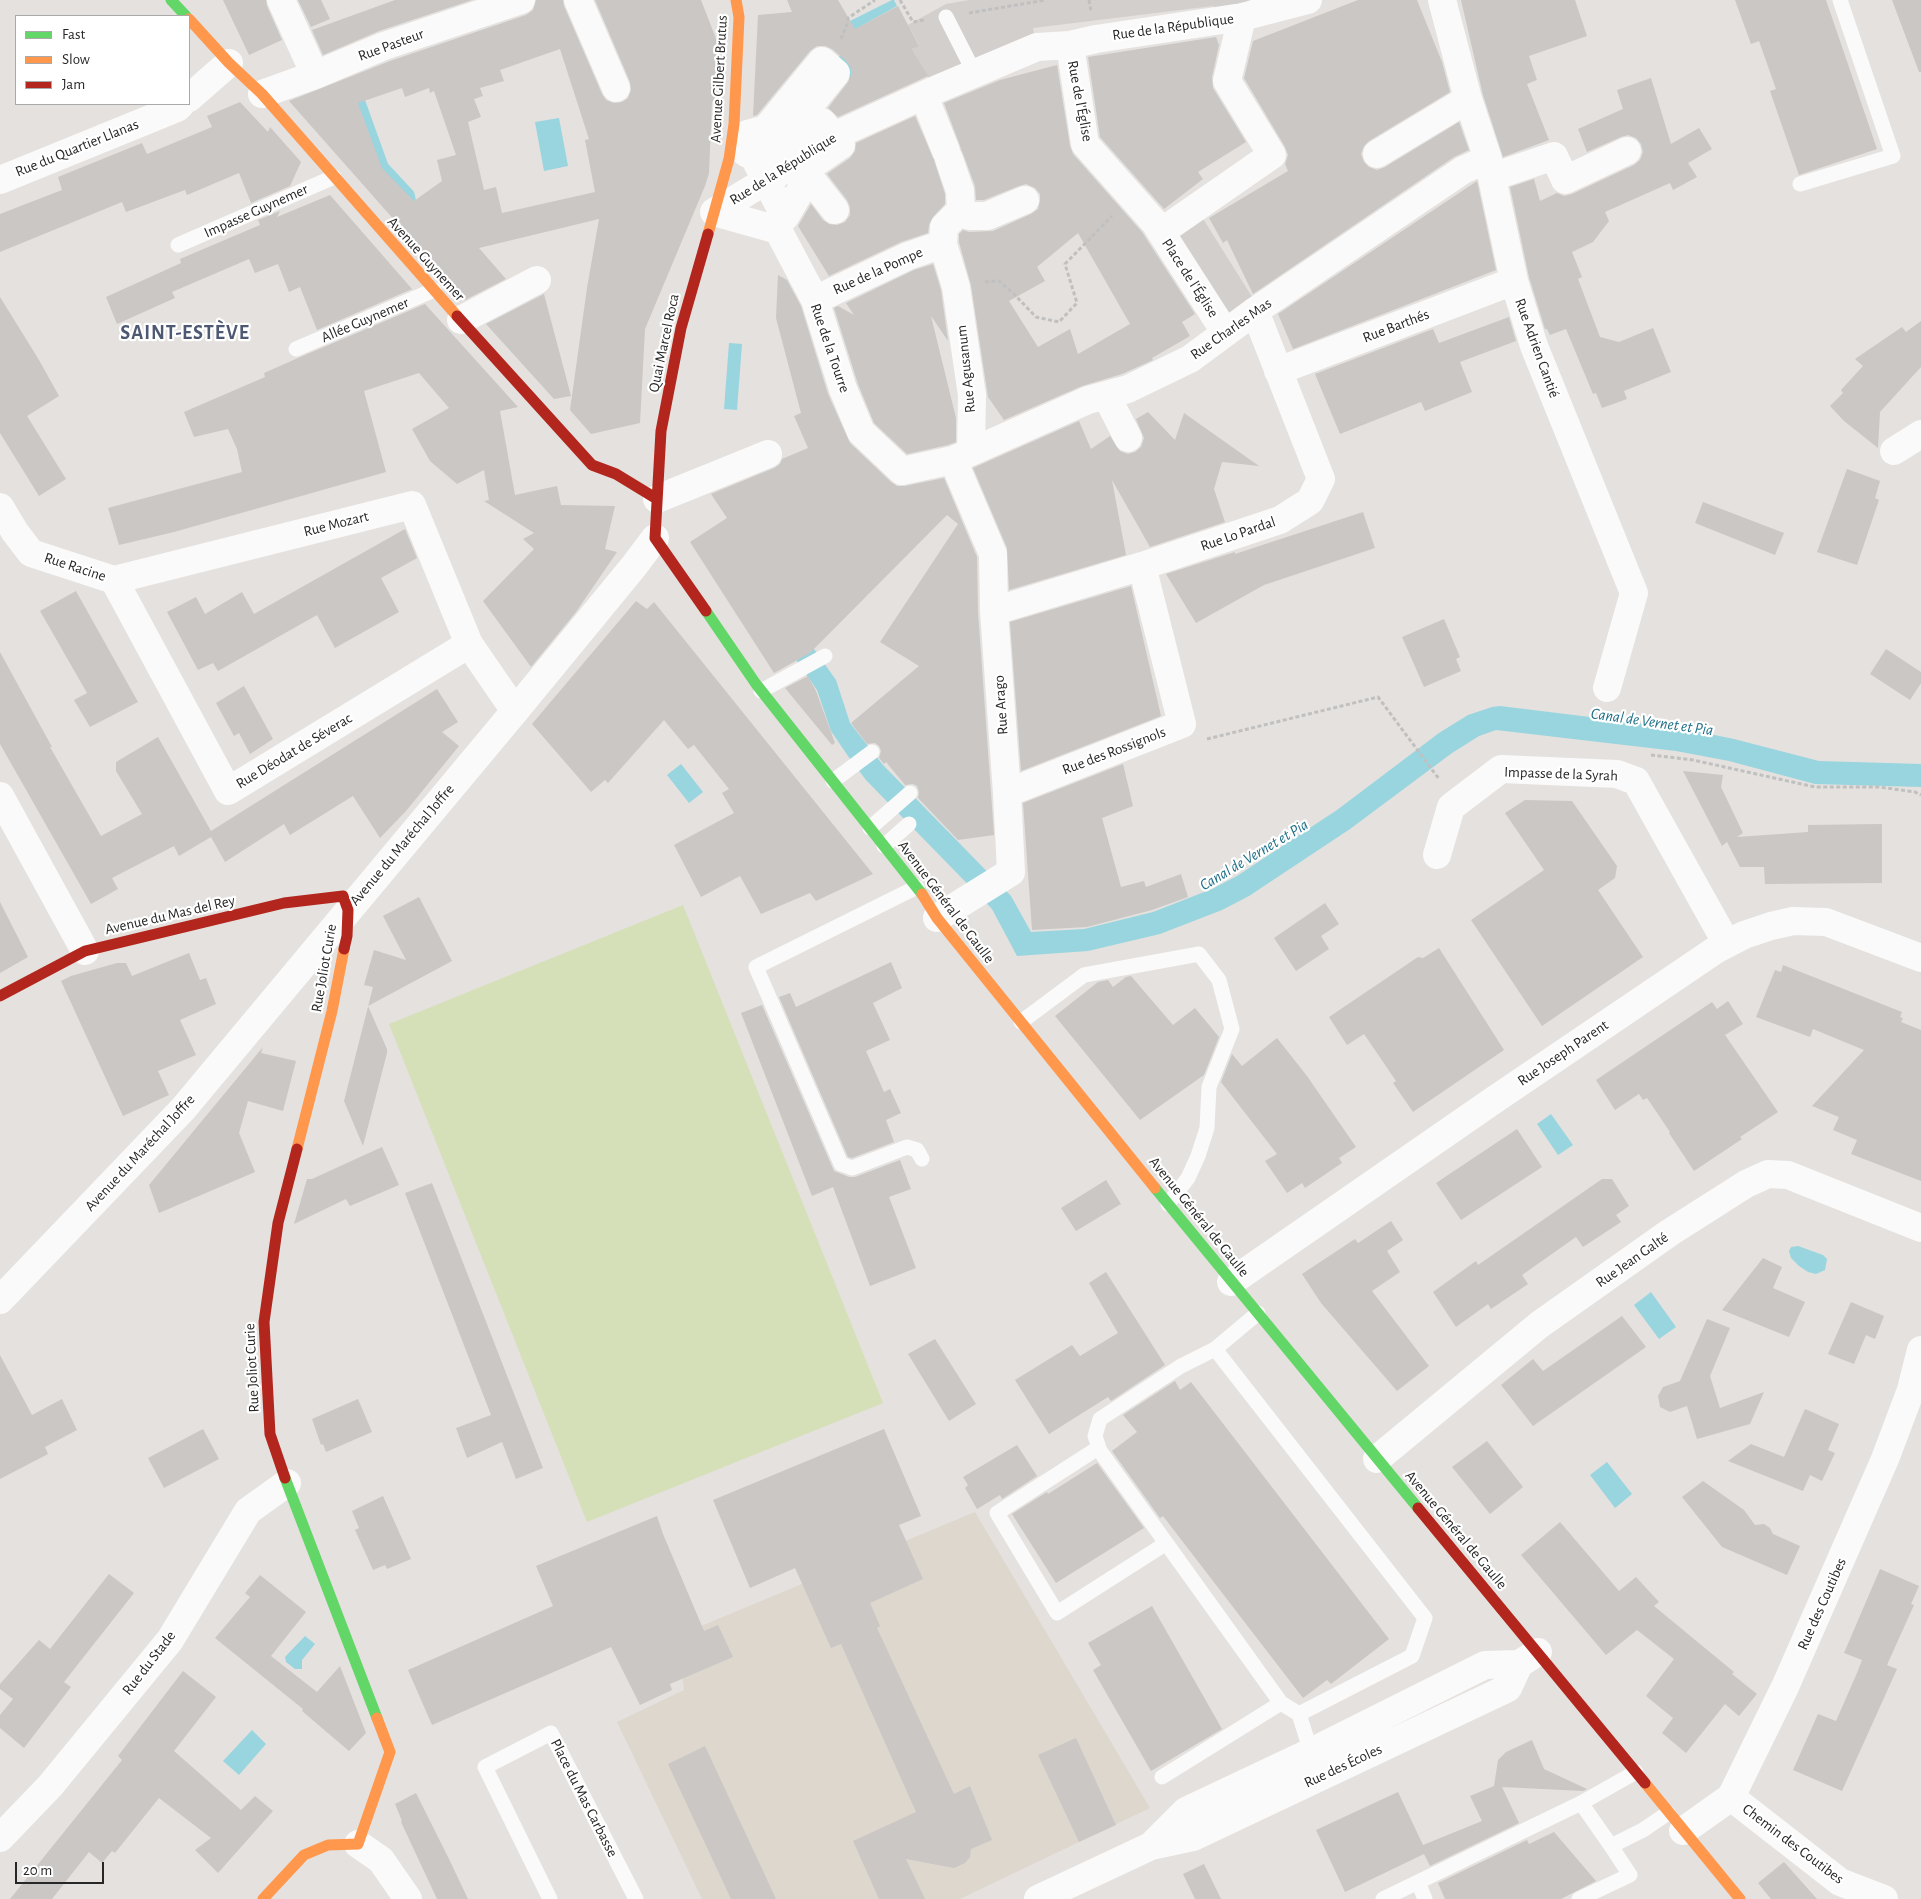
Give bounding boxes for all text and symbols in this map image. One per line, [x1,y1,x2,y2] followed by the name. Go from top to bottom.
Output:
[1111,10,1235,44] street label: Rue de la République
[15,15,190,105] legend
[707,15,731,143] street label: Avenue Gilbert Brutus
[356,25,426,65] street label: Rue Pasteur
[62,27,85,42] text: Fast
[62,52,90,67] text: Slow
[1063,59,1097,143] street label: Rue de l'Église
[62,77,85,92] text: Jam
[13,115,141,181] street label: Rue du Quartier Llanas
[726,129,840,209] street label: Rue de la République
[201,180,311,242] street label: Impasse Guynemer
[383,213,469,305] street label: Avenue Guynemer
[1158,235,1222,321] street label: Place de l'Église
[830,243,926,299] street label: Rue de la Pompe
[645,292,683,394] street label: Quai Marcel Roca
[319,293,411,347] street label: Allée Guynemer
[1187,294,1275,364] street label: Rue Charles Mas
[1511,296,1563,400] street label: Rue Adrien Cantié
[806,301,854,395] street label: Rue de la Tourre
[1360,305,1432,347] street label: Rue Barthés
[119,321,251,345] district label: SAINT-ESTÈVE
[952,324,980,414] street label: Rue Agusanum
[302,507,370,541] street label: Rue Mozart
[1198,513,1278,555] street label: Rue Lo Pardal
[42,549,108,585] street label: Rue Racine
[990,675,1012,735] street label: Rue Arago
[1590,704,1714,740] water label: Canal de Vernet et Pia
[233,709,355,793] street label: Rue Déodat de Séverac
[1060,723,1168,779] street label: Rue des Rossignols
[1504,763,1618,785] street label: Impasse de la Syrah
[346,781,458,909] street label: Avenue du Maréchal Joffre
[1196,815,1312,895] water label: Canal de Vernet et Pia
[894,837,998,967] street label: Avenue Général de Gaulle
[103,891,237,939] street label: Avenue du Mas del Rey
[307,923,341,1013] street label: Rue Joliot Curie
[1514,1016,1612,1090] street label: Rue Joseph Parent
[81,1091,199,1215] street label: Avenue du Maréchal Joffre
[1145,1153,1253,1281] street label: Avenue Général de Gaulle
[1592,1228,1672,1292] street label: Rue Jean Galté
[241,1323,263,1413] street label: Rue Joliot Curie
[1401,1467,1511,1593] street label: Avenue Général de Gaulle
[1794,1555,1850,1653] street label: Rue des Coutibes
[118,1627,180,1699] street label: Rue du Stade
[546,1736,622,1860] street label: Place du Mas Carbasse
[1301,1740,1385,1792] street label: Rue des Écoles
[1739,1800,1847,1888] street label: Chemin des Coutibes
[18,1852,106,1884] scale bar
[23,1863,52,1878] text: 20 m

